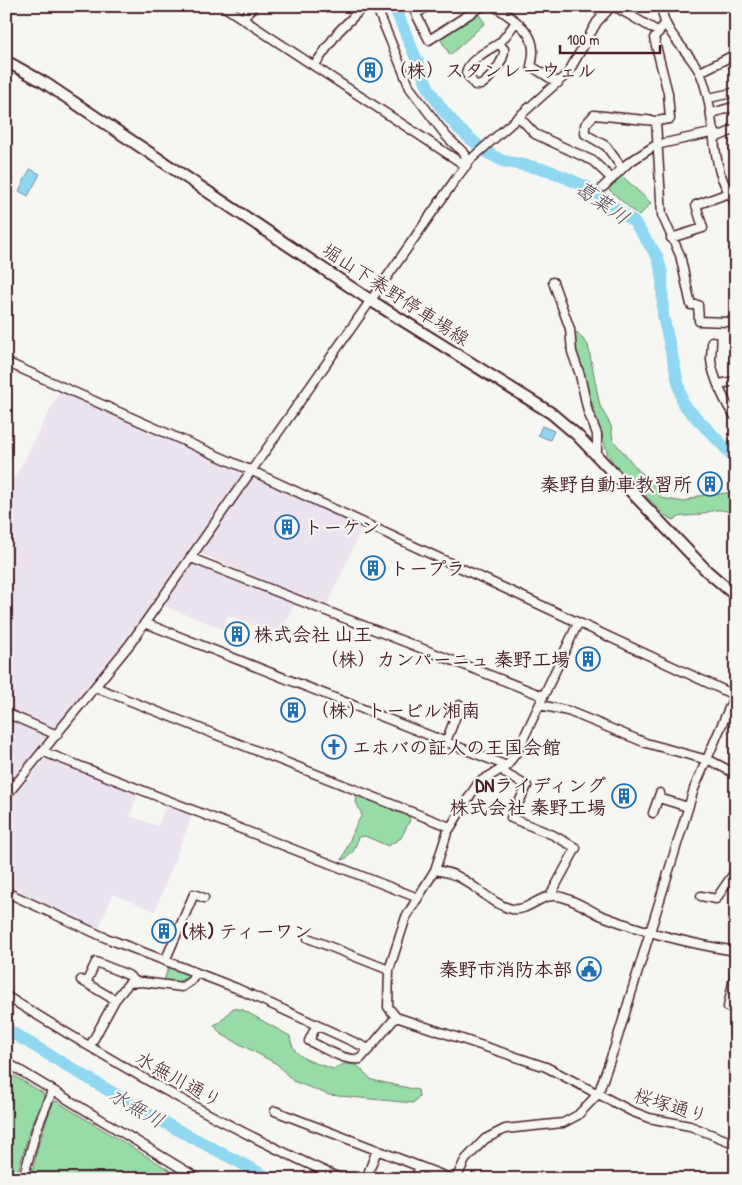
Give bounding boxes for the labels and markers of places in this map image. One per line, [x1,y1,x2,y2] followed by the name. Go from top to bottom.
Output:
[357,57,383,83] building icon: （株）スタンレーウェル
[388,57,597,83] place label: （株）スタンレーウェル
[540,471,692,497] place label: 秦野自動車教習所
[697,471,723,497] building icon: 秦野自動車教習所
[274,514,300,540] building icon: トーケン
[304,514,380,540] place label: トーケン
[360,555,386,581] building icon: トープラ
[390,555,465,581] place label: トープラ
[224,621,250,647] building icon: 株式会社 山王
[254,621,372,647] place label: 株式会社 山王
[319,646,570,672] place label: （株）カンパーニュ 秦野工場
[575,646,601,672] building icon: （株）カンパーニュ 秦野工場
[280,697,306,723] building icon: （株）トービル湘南
[310,697,480,723] place label: （株）トービル湘南
[321,734,347,760] church icon: エホバの証人の王国会館
[352,734,561,760] place label: エホバの証人の王国会館
[450,772,606,820] place label: DNライディング 株式会社 秦野工場
[611,783,637,809] building icon: DNライディング 株式会社 秦野工場
[151,918,177,944] building icon: (株) ティーワン
[182,918,313,944] place label: (株) ティーワン
[439,956,572,982] place label: 秦野市消防本部
[576,956,602,982] public building icon: 秦野市消防本部

